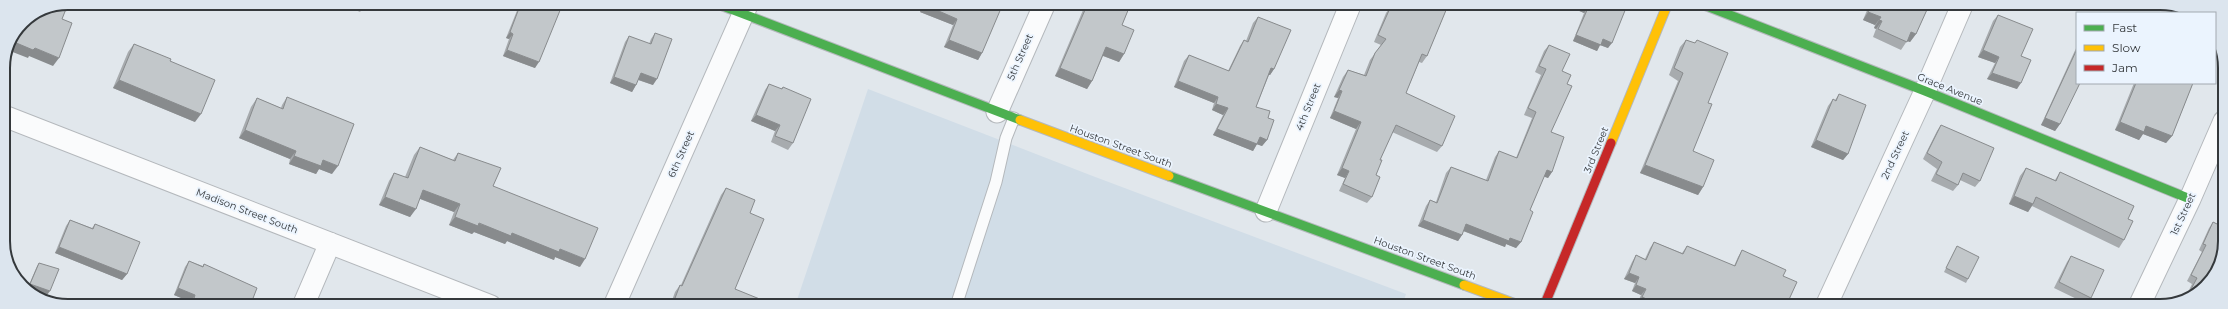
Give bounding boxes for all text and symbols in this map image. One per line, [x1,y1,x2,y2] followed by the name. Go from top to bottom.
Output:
[2076,12,2216,84] legend
[2112,20,2137,35] text: Fast
[1004,32,1036,82] street label: 5th Street
[2112,40,2141,55] text: Slow
[2111,60,2138,75] text: Jam
[1915,70,1985,108] street label: Grace Avenue
[1293,81,1323,133] street label: 4th Street
[1068,121,1174,171] street label: Houston Street South
[1581,125,1611,175] street label: 3rd Street
[665,129,697,179] street label: 6th Street
[1878,129,1912,181] street label: 2nd Street
[194,186,300,236] street label: Madison Street South
[2168,191,2198,237] street label: 1st Street
[1372,233,1478,283] street label: Houston Street South

